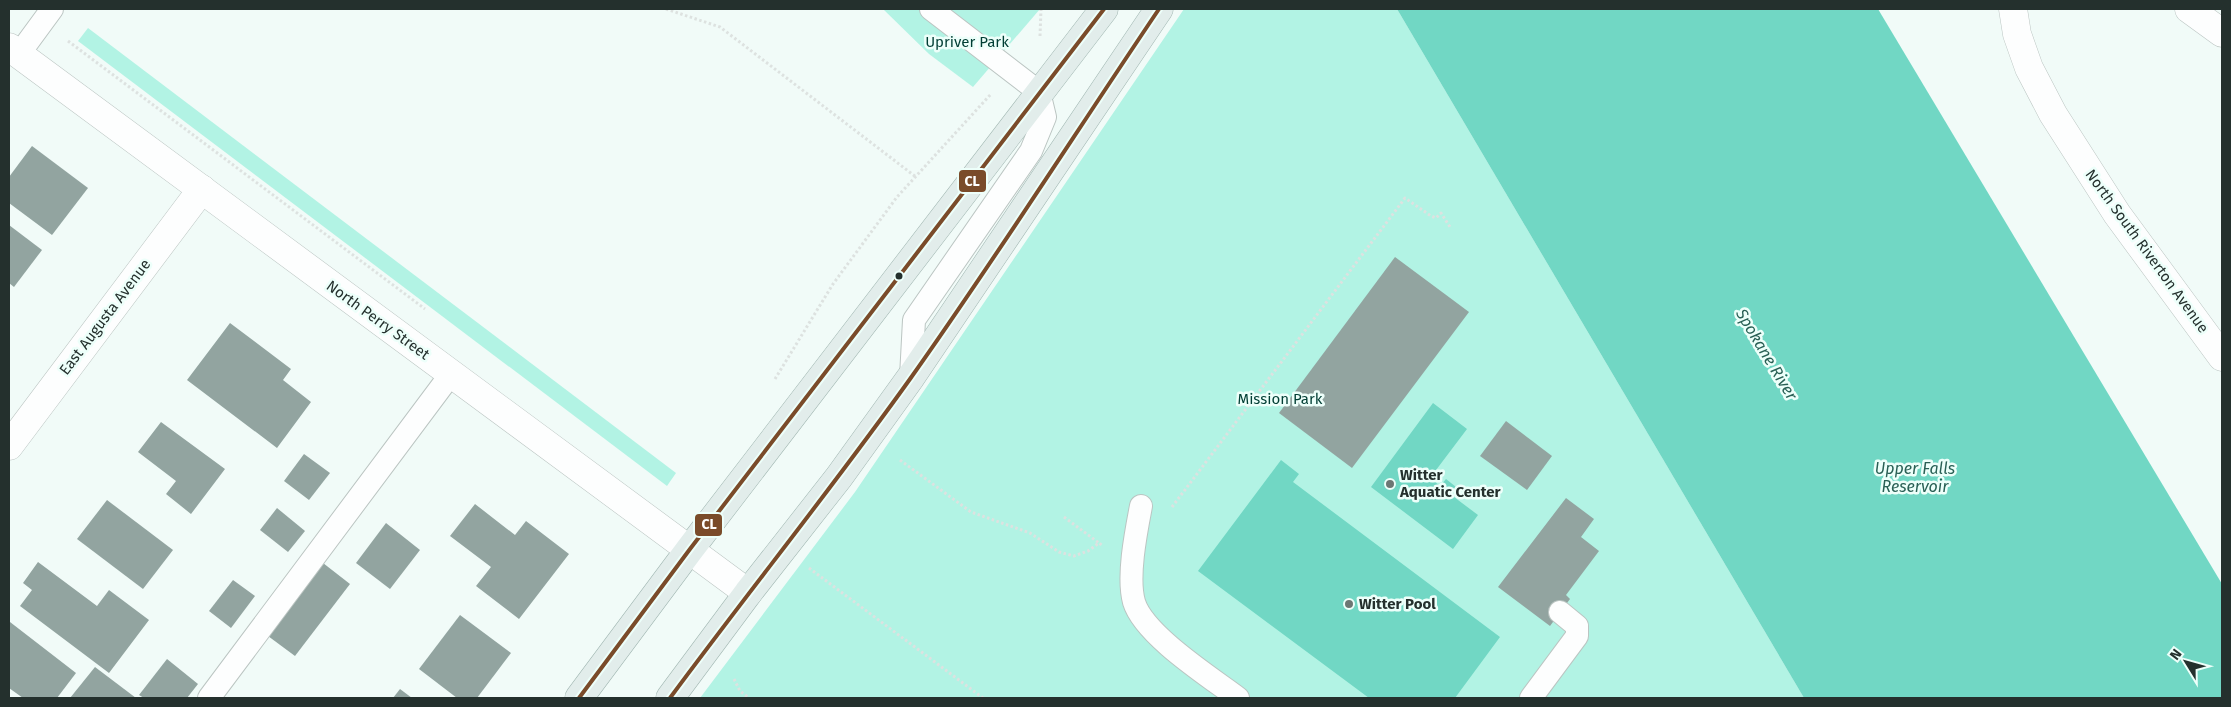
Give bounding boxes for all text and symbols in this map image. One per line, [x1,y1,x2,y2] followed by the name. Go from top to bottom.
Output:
[925,33,1009,51] park label: Upriver Park
[2082,166,2212,336] street label: North South Riverton Avenue
[958,169,987,193] line badge: CL
[964,173,980,190] text: CL
[56,256,154,378] street label: East Augusta Avenue
[894,271,904,281] unlabelled marker
[323,277,434,364] street label: North Perry Street
[1731,304,1802,404] water label: Spokane River
[1237,390,1323,408] park label: Mission Park
[1875,459,1955,496] water label: Upper Falls Reservoir
[1399,466,1501,501] place label: Witter Aquatic Center
[1384,478,1396,490] marker: Witter Aquatic Center
[694,513,723,537] line badge: CL
[701,516,717,533] text: CL
[1359,595,1436,613] place label: Witter Pool
[1343,598,1355,610] marker: Witter Pool
[2161,637,2211,687] north arrow
[2166,646,2186,663] text: N

